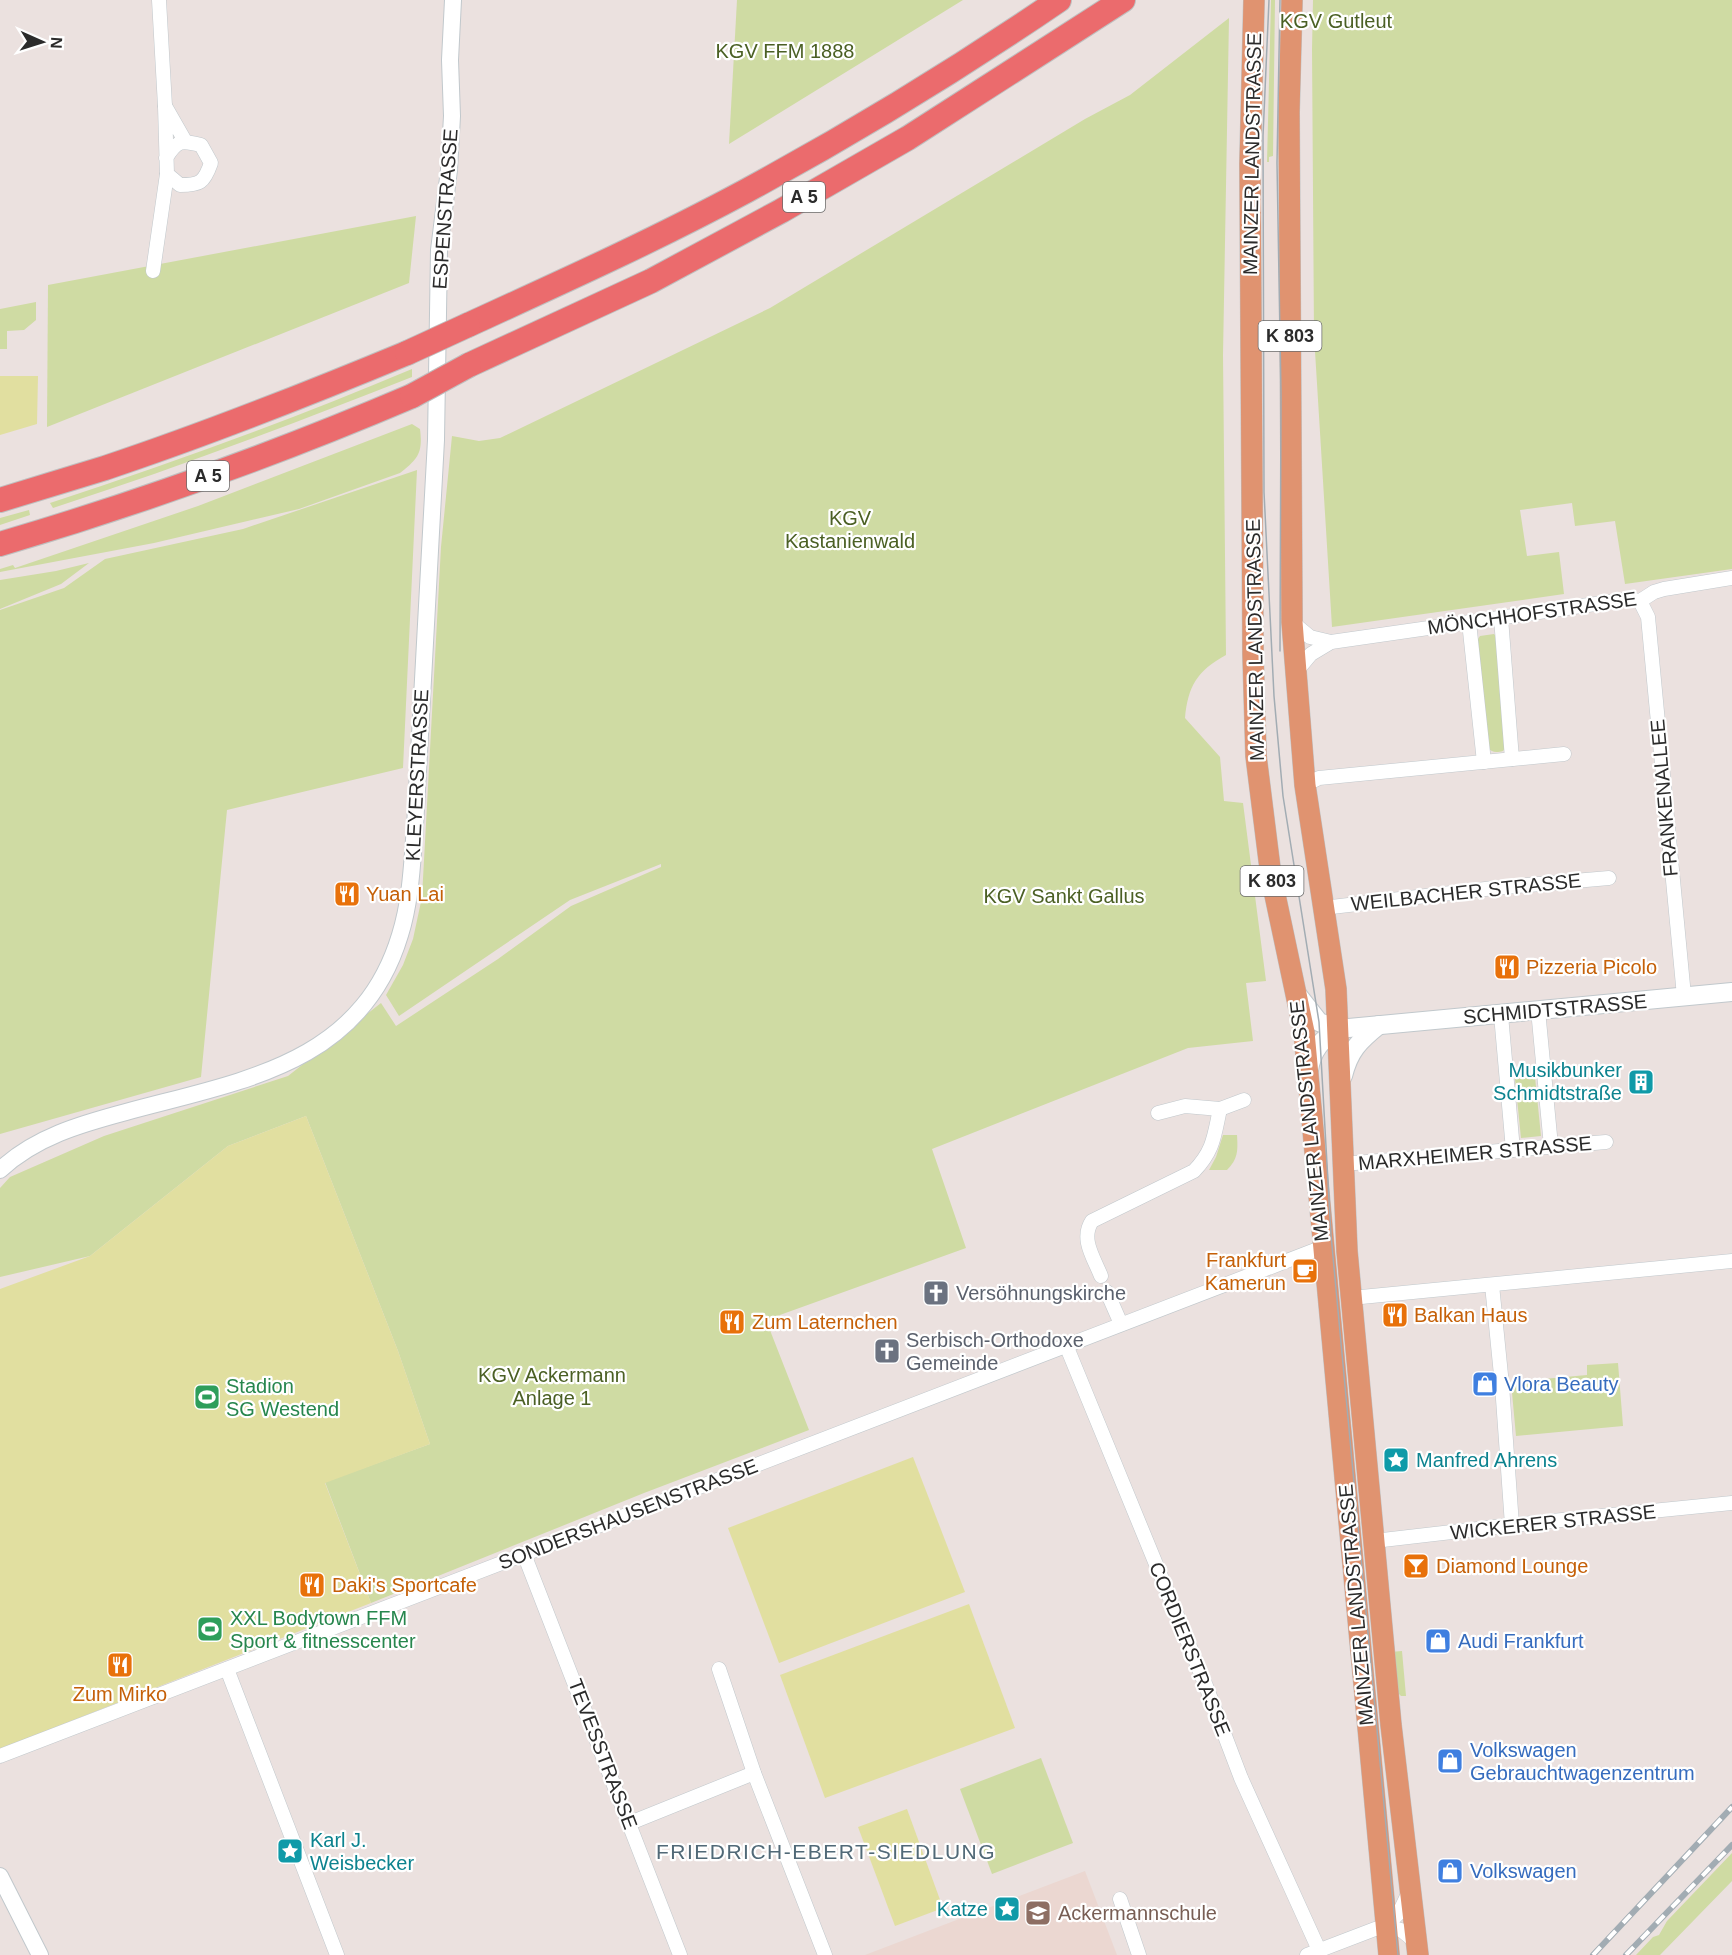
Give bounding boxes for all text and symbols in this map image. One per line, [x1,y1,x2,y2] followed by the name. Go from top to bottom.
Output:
[1280,10,1393,32] park label: KGV Gutleut
[12,12,72,72] north arrow
[1239,33,1265,275] street label: MAINZER LANDSTRASSE
[48,37,65,49] text: N
[716,40,854,62] park label: KGV FFM 1888
[428,128,462,290] street label: ESPENSTRASSE
[783,182,825,212] road number: A 5
[1258,321,1322,351] road number: K 803
[187,461,229,491] road number: A 5
[785,507,915,552] park label: KGV Kastanienwald
[1242,519,1268,761] street label: MAINZER LANDSTRASSE
[1426,587,1638,639] street label: MÖNCHHOFSTRASSE
[402,688,432,862] street label: KLEYERSTRASSE
[1646,718,1682,878] street label: FRANKENALLEE
[1240,866,1304,896] road number: K 803
[1350,869,1582,915] street label: WEILBACHER STRASSE
[332,879,362,909] restaurant icon: Yuan Lai
[366,883,444,905] place label: Yuan Lai
[983,885,1145,907] park label: KGV Sankt Gallus
[1492,952,1522,982] restaurant icon: Pizzeria Picolo
[1526,956,1657,978] place label: Pizzeria Picolo
[1462,990,1648,1028] street label: SCHMIDTSTRASSE
[1285,999,1333,1243] street label: MAINZER LANDSTRASSE
[1493,1059,1622,1104] place label: Musikbunker Schmidtstraße
[1626,1067,1656,1097] building icon: Musikbunker Schmidtstraße
[1357,1132,1593,1174] street label: MARXHEIMER STRASSE
[1205,1249,1286,1294] place label: Frankfurt Kamerun
[1290,1256,1320,1286] cafe icon: Frankfurt Kamerun
[921,1278,951,1308] church icon: Versöhnungskirche
[956,1282,1126,1304] place label: Versöhnungskirche
[1380,1300,1410,1330] restaurant icon: Balkan Haus
[1414,1304,1527,1326] place label: Balkan Haus
[717,1307,747,1337] restaurant icon: Zum Laternchen
[752,1311,898,1333] place label: Zum Laternchen
[906,1329,1084,1374] place label: Serbisch-Orthodoxe Gemeinde
[872,1336,902,1366] church icon: Serbisch-Orthodoxe Gemeinde
[478,1364,626,1409] park label: KGV Ackermann Anlage 1
[1470,1369,1500,1399] shop icon: Vlora Beauty
[1504,1373,1619,1395] place label: Vlora Beauty
[226,1375,339,1420] place label: Stadion SG Westend
[192,1382,222,1412] sports icon: Stadion SG Westend
[1381,1445,1411,1475] place icon: Manfred Ahrens
[1416,1449,1557,1471] place label: Manfred Ahrens
[495,1454,761,1574] street label: SONDERSHAUSENSTRASSE
[1334,1483,1378,1727] street label: MAINZER LANDSTRASSE
[1449,1500,1657,1544] street label: WICKERER STRASSE
[1401,1551,1431,1581] bar icon: Diamond Lounge
[1436,1555,1588,1577] place label: Diamond Lounge
[1145,1559,1235,1739] street label: CORDIERSTRASSE
[297,1570,327,1600] restaurant icon: Daki's Sportcafe
[332,1574,477,1596] place label: Daki's Sportcafe
[230,1607,416,1652] place label: XXL Bodytown FFM Sport & fitnesscenter
[195,1614,225,1644] sports icon: XXL Bodytown FFM Sport & fitnesscenter
[1423,1626,1453,1656] shop icon: Audi Frankfurt
[1458,1630,1584,1652] place label: Audi Frankfurt
[105,1650,135,1680] restaurant icon: Zum Mirko
[564,1676,642,1832] street label: TEVESSTRASSE
[73,1683,167,1705] place label: Zum Mirko
[1470,1739,1695,1784] place label: Volkswagen Gebrauchtwagenzentrum
[1435,1746,1465,1776] shop icon: Volkswagen Gebrauchtwagenzentrum
[310,1829,414,1874] place label: Karl J. Weisbecker
[275,1836,305,1866] place icon: Karl J. Weisbecker
[656,1840,996,1863] district label: FRIEDRICH-EBERT-SIEDLUNG
[1435,1856,1465,1886] shop icon: Volkswagen
[1470,1860,1577,1882] place label: Volkswagen
[992,1894,1022,1924] place icon: Katze
[937,1898,988,1920] place label: Katze
[1023,1898,1053,1928] school or university icon: Ackermannschule
[1058,1902,1217,1924] place label: Ackermannschule

